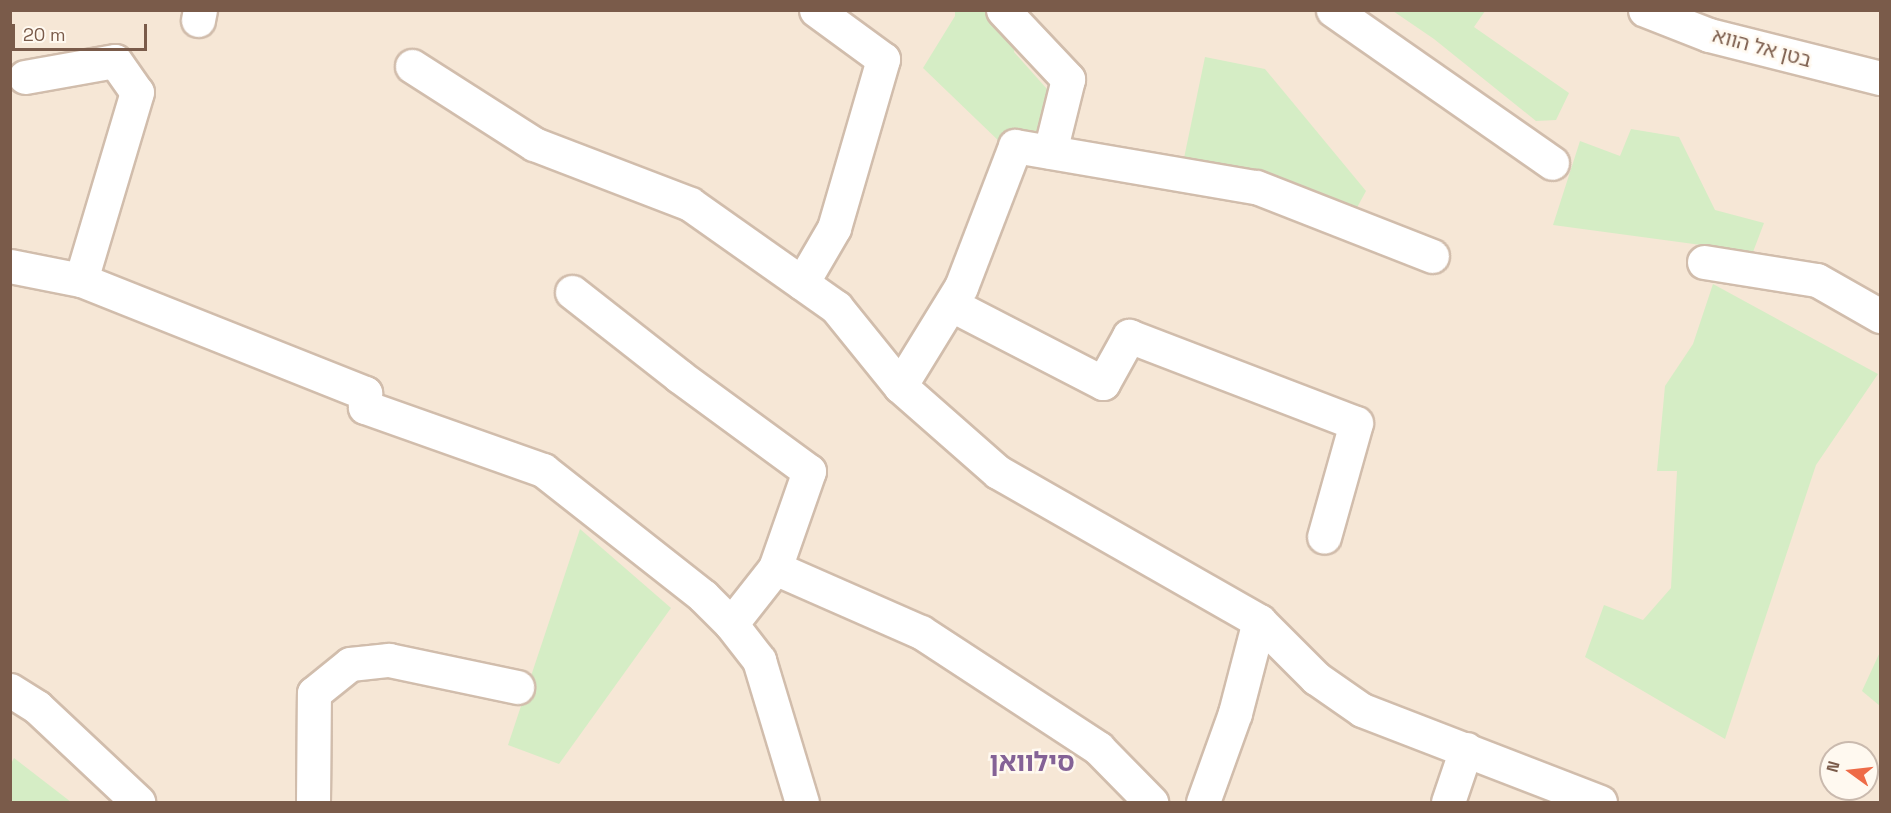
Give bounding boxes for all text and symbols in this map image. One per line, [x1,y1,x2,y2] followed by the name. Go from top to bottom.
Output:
[15,12,150,50] scale bar
[23,23,66,46] text: 20 m
[1710,23,1814,73] street label: בטן אל הווא
[1819,741,1879,801] north arrow
[989,747,1075,779] district label: סילוואן
[1822,759,1845,775] text: N

